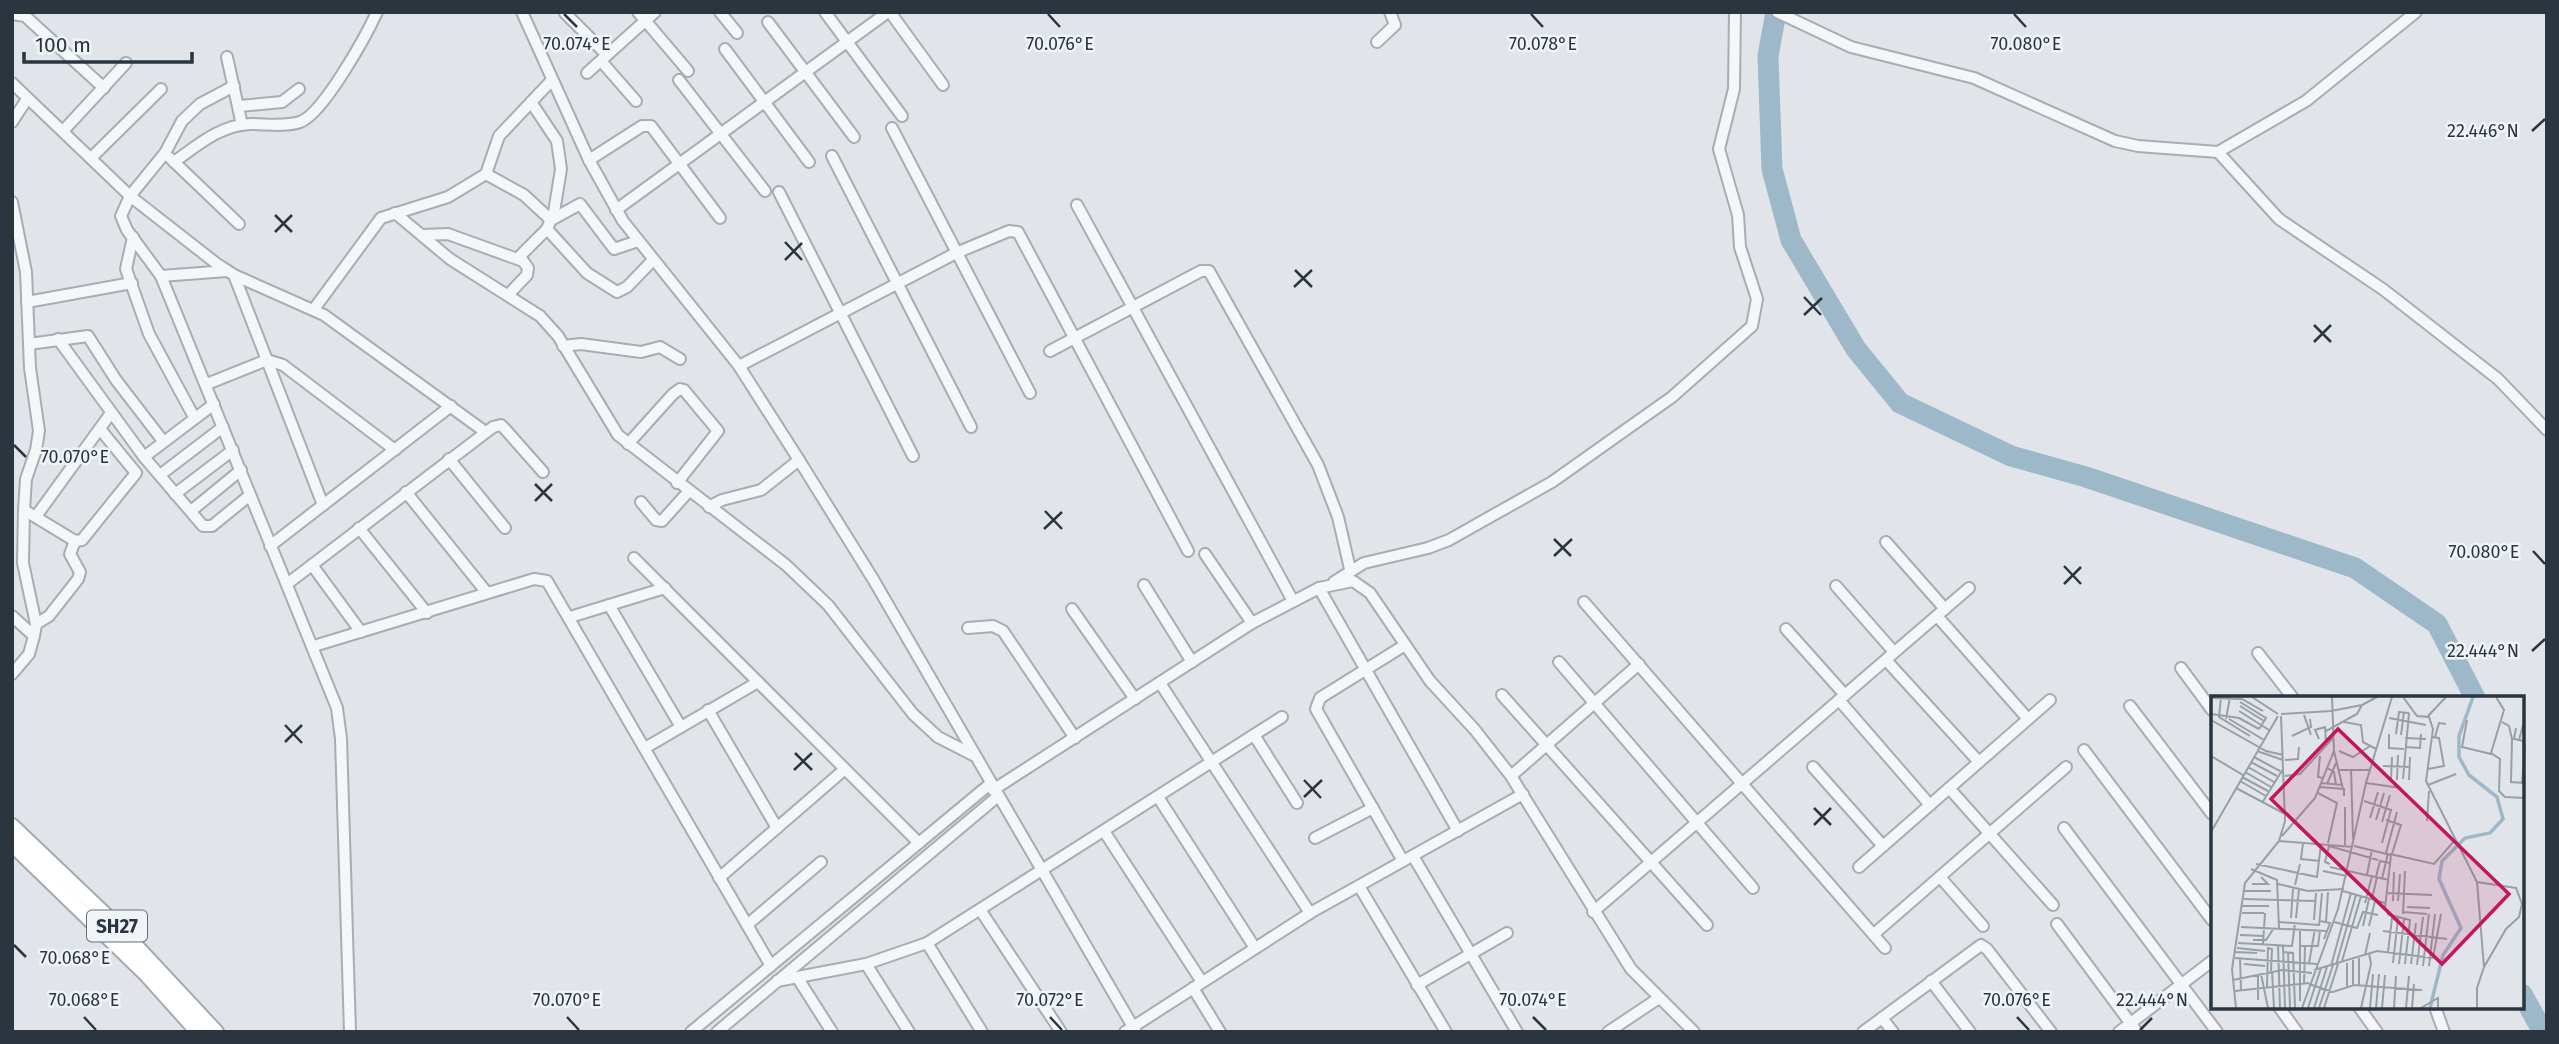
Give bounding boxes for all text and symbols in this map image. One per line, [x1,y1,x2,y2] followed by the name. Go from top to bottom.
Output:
[24,21,192,65] scale bar
[35,32,91,58] text: 100 m
[543,33,611,55] text: 70.074°E
[1026,33,1094,55] text: 70.076°E
[1509,33,1577,55] text: 70.078°E
[1991,33,2061,55] text: 70.080°E
[2447,120,2519,142] text: 22.446°N
[41,446,109,468] text: 70.070°E
[2449,541,2519,563] text: 70.080°E
[2447,640,2519,662] text: 22.444°N
[2211,696,2524,1009] inset map
[87,910,147,942] road number: SH27
[40,947,110,969] text: 70.068°E
[49,989,119,1011] text: 70.068°E
[533,989,601,1011] text: 70.070°E
[1016,989,1084,1011] text: 70.072°E
[1499,989,1567,1011] text: 70.074°E
[1983,989,2051,1011] text: 70.076°E
[2116,989,2188,1011] text: 22.444°N

